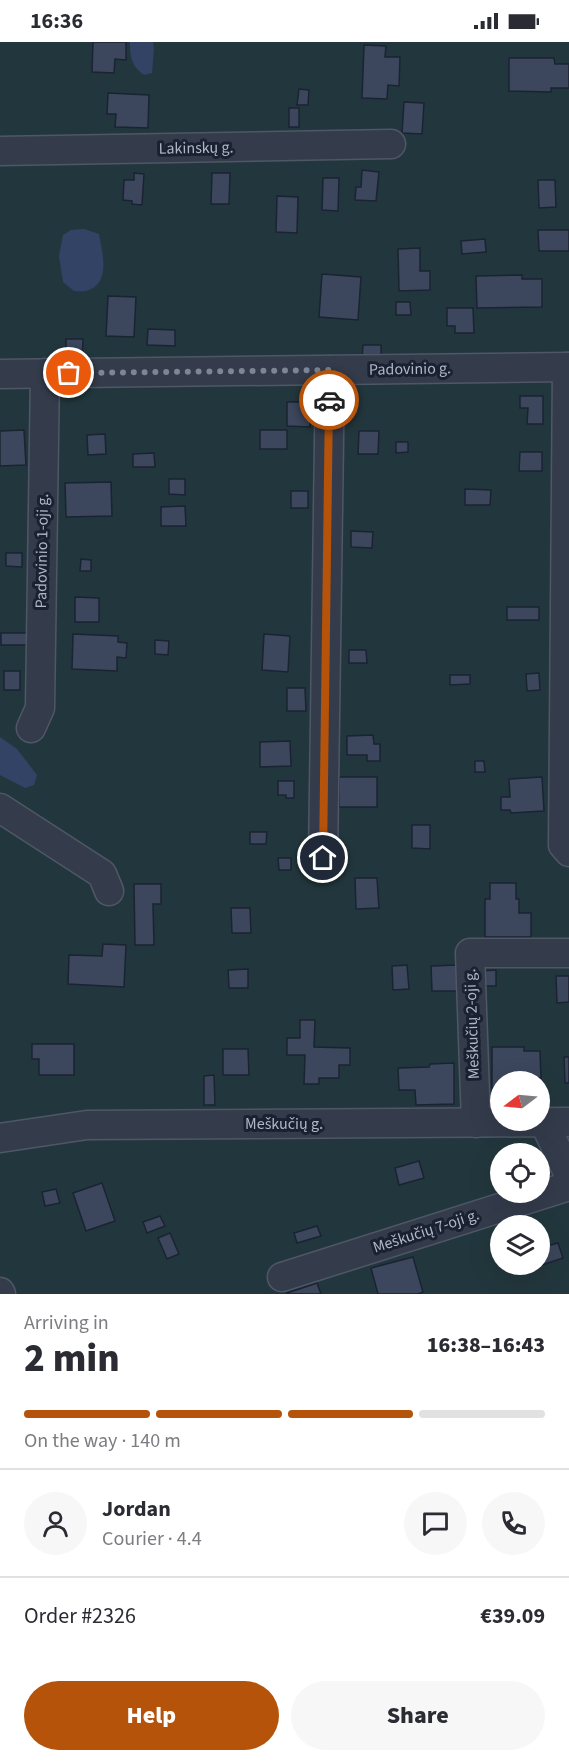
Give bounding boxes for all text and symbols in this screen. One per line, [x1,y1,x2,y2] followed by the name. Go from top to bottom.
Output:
[30,5,83,37] text: 16:36
[158,136,234,160] street label: Lakinskų g.
[43,347,94,398] pin
[52,356,85,389] icon: bag
[369,357,451,381] street label: Padovinio g.
[299,370,359,430] courier
[313,384,346,417] icon: car
[30,493,54,609] street label: Padovinio 1-oji g.
[297,832,348,883] pin
[306,841,339,874] icon: home
[459,968,485,1080] street label: Meškučių 2-oji g.
[490,1071,550,1131] north arrow
[490,1071,550,1275] map controls
[245,1113,323,1135] street label: Meškučių g.
[490,1143,550,1203] button: locate
[370,1203,482,1259] street label: Meškučių 7-oji g.
[490,1215,550,1275] button: layers
[24,1309,109,1337] text: Arriving in
[427,1329,545,1361] text: 16:38–16:43
[24,1331,120,1387] text: 2 min
[24,1427,181,1455] text: On the way · 140 m
[24,1492,87,1555] button: person
[404,1492,467,1555] button: chat
[482,1492,545,1555] button: phone
[102,1493,171,1525] text: Jordan
[102,1525,202,1553] text: Courier · 4.4
[24,1600,136,1632] text: Order #2326
[480,1600,545,1632] text: €39.09
[24,1681,279,1750] button: Help
[291,1681,545,1750] button: Share

